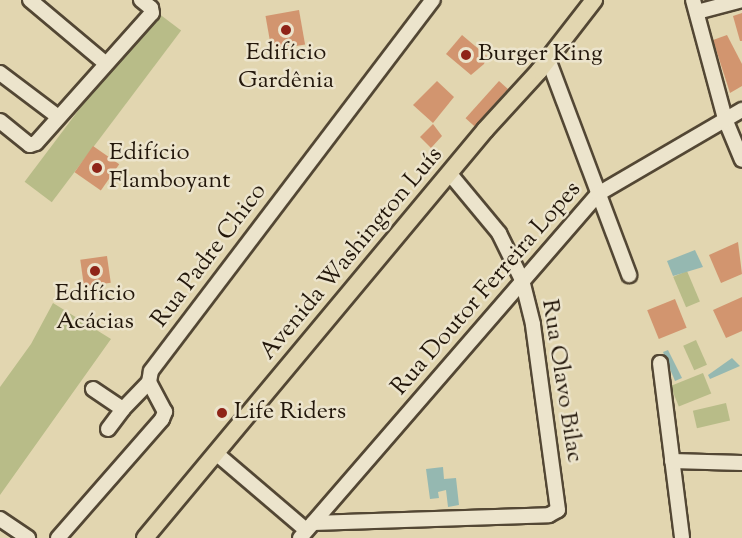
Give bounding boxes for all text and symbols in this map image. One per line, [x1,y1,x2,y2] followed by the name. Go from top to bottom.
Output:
[279,23,293,37] marker: Edifício Gardênia
[238,40,334,96] place label: Edifício Gardênia
[478,41,603,69] place label: Burger King
[459,48,473,62] marker: Burger King
[109,140,230,196] place label: Edifício Flamboyant
[254,142,450,366] street label: Avenida Washington Luís
[90,161,104,175] marker: Edifício Flamboyant
[386,176,588,402] street label: Rua Doutor Ferreira Lopes
[146,178,274,334] street label: Rua Padre Chico
[88,264,102,278] marker: Edifício Acácias
[55,281,135,337] place label: Edifício Acácias
[534,297,588,465] street label: Rua Olavo Bilac
[234,399,346,427] place label: Life Riders
[215,406,229,420] marker: Life Riders

